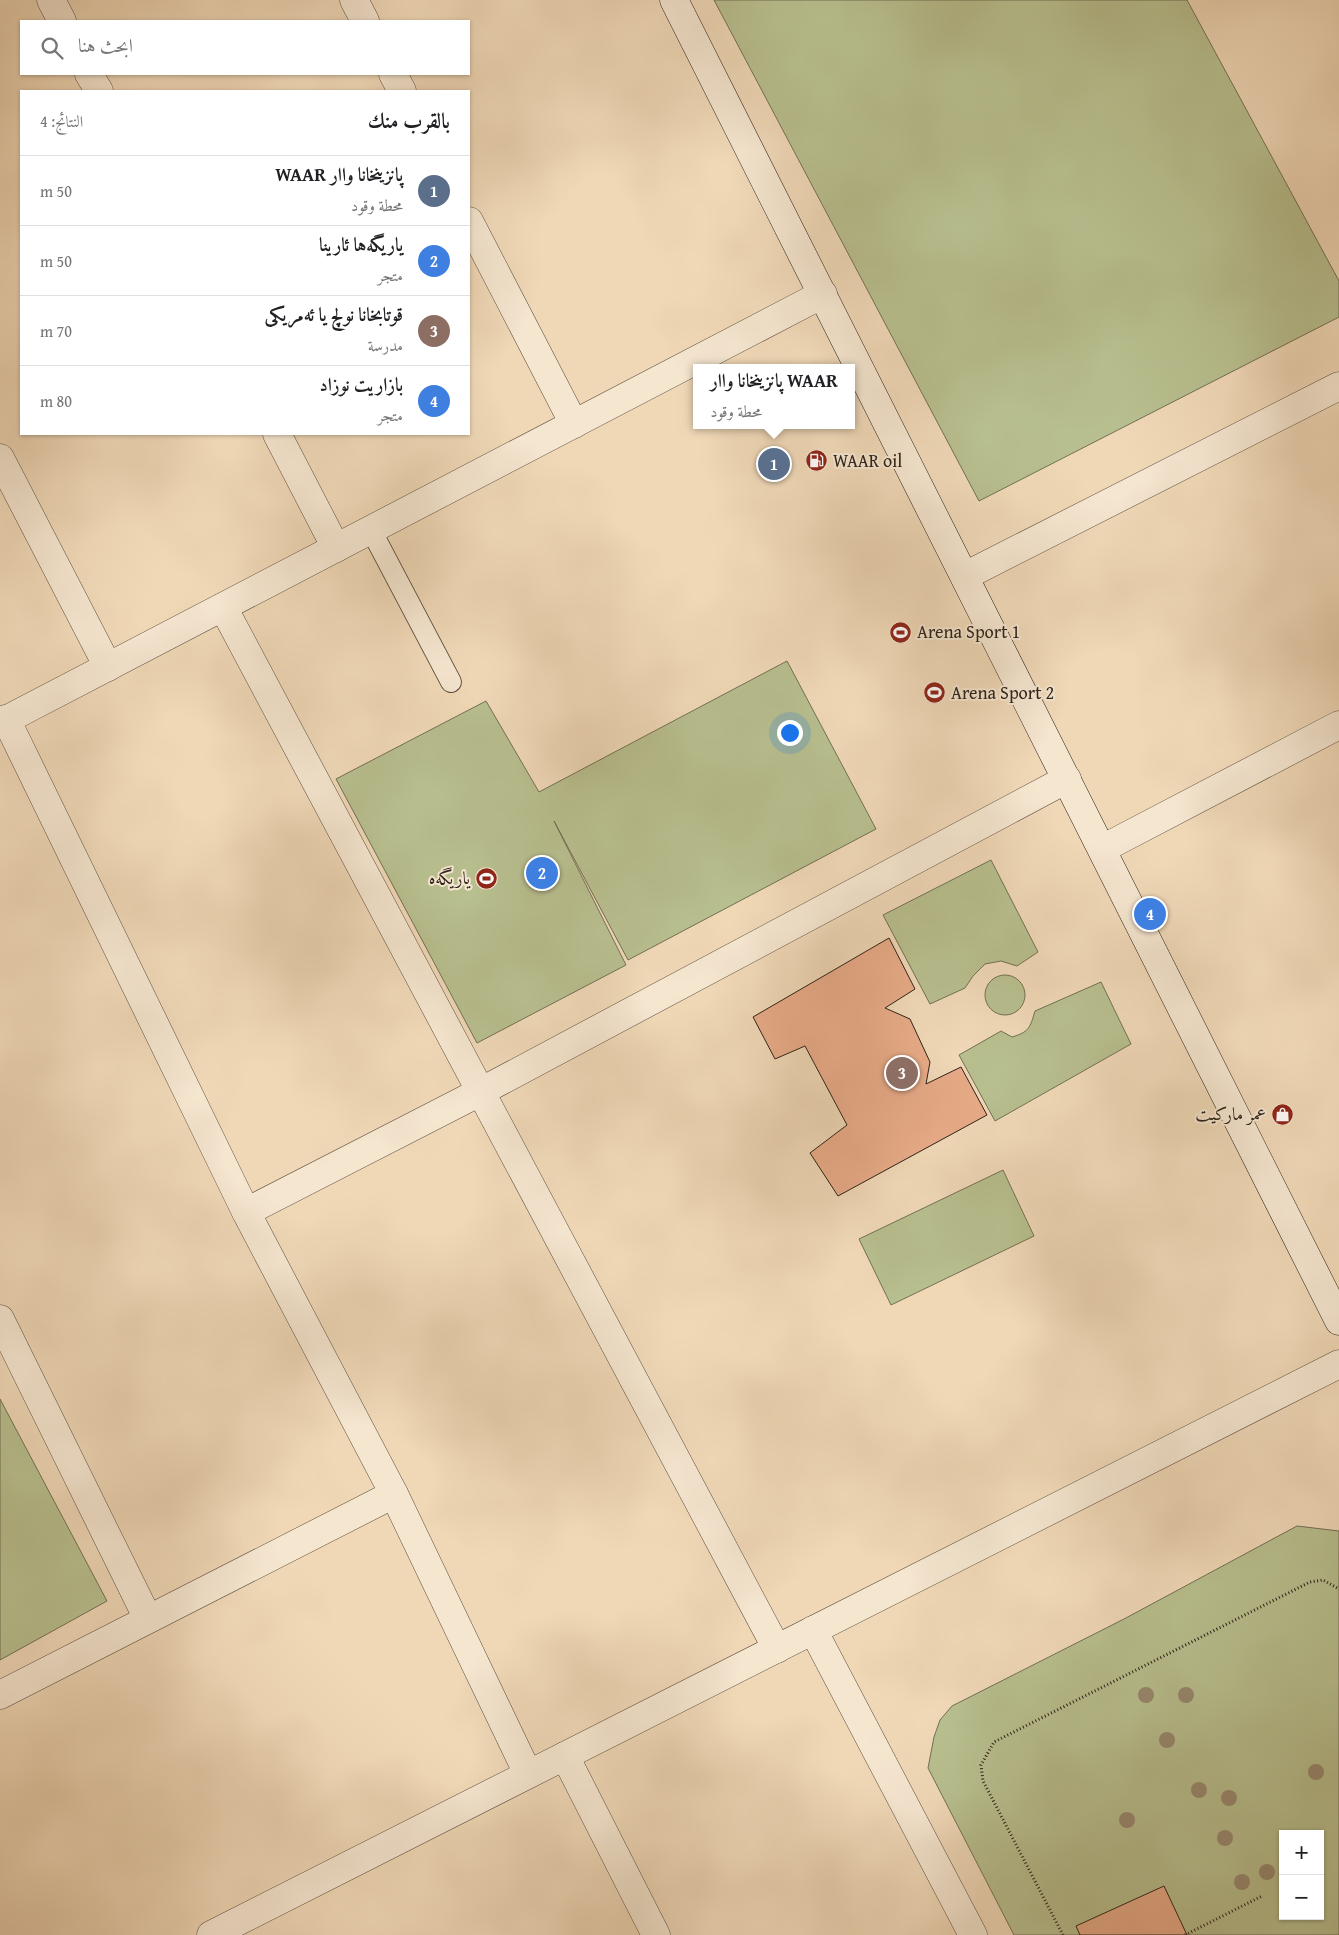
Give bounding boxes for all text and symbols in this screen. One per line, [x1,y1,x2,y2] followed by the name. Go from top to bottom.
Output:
[20,20,470,75] search box
[78,31,133,59] text: ابحث هنا
[38,34,66,62] icon: search
[368,105,450,136] text: بالقرب منك
[40,109,83,133] text: النتائج: 4
[275,160,403,188] text: پانزینخانا واار WAAR
[40,179,72,203] text: 50 m
[430,179,438,203] text: 1
[351,193,403,217] text: محطة وقود
[319,230,403,258] text: ياريگەها ئارينا
[40,249,72,273] text: 50 m
[430,249,438,273] text: 2
[378,263,403,287] text: متجر
[265,300,403,328] text: قوتابخانا نولچ يا ئەمريكى
[40,319,72,343] text: 70 m
[430,319,438,343] text: 3
[368,333,403,357] text: مدرسة
[693,364,855,429] popup
[710,366,838,394] text: پانزینخانا واار WAAR
[319,370,403,398] text: بازاريت نوزاد
[40,389,72,413] text: 80 m
[430,389,438,413] text: 4
[710,399,762,423] text: محطة وقود
[378,403,403,427] text: متجر
[758,445,790,483] pin: 1
[833,447,902,474] place label: WAAR oil
[805,449,829,473] fuel station icon: WAAR oil
[917,618,1020,645] place label: Arena Sport 1
[889,620,913,644] sports icon: Arena Sport 1
[951,679,1054,706] place label: Arena Sport 2
[923,681,947,705] sports icon: Arena Sport 2
[777,720,803,746] your location
[526,854,558,892] pin: 2
[429,864,472,891] place label: یاریگه‌ه
[474,866,498,890] sports icon: یاریگه‌ه
[1134,895,1166,933] pin: 4
[886,1054,918,1092] pin: 3
[1195,1100,1266,1127] place label: عمر ماركيت
[1270,1102,1294,1126] shop icon: عمر ماركيت
[1279,1830,1324,1920] map controls
[1279,1830,1324,1875] button: +
[1279,1875,1324,1920] button: −

